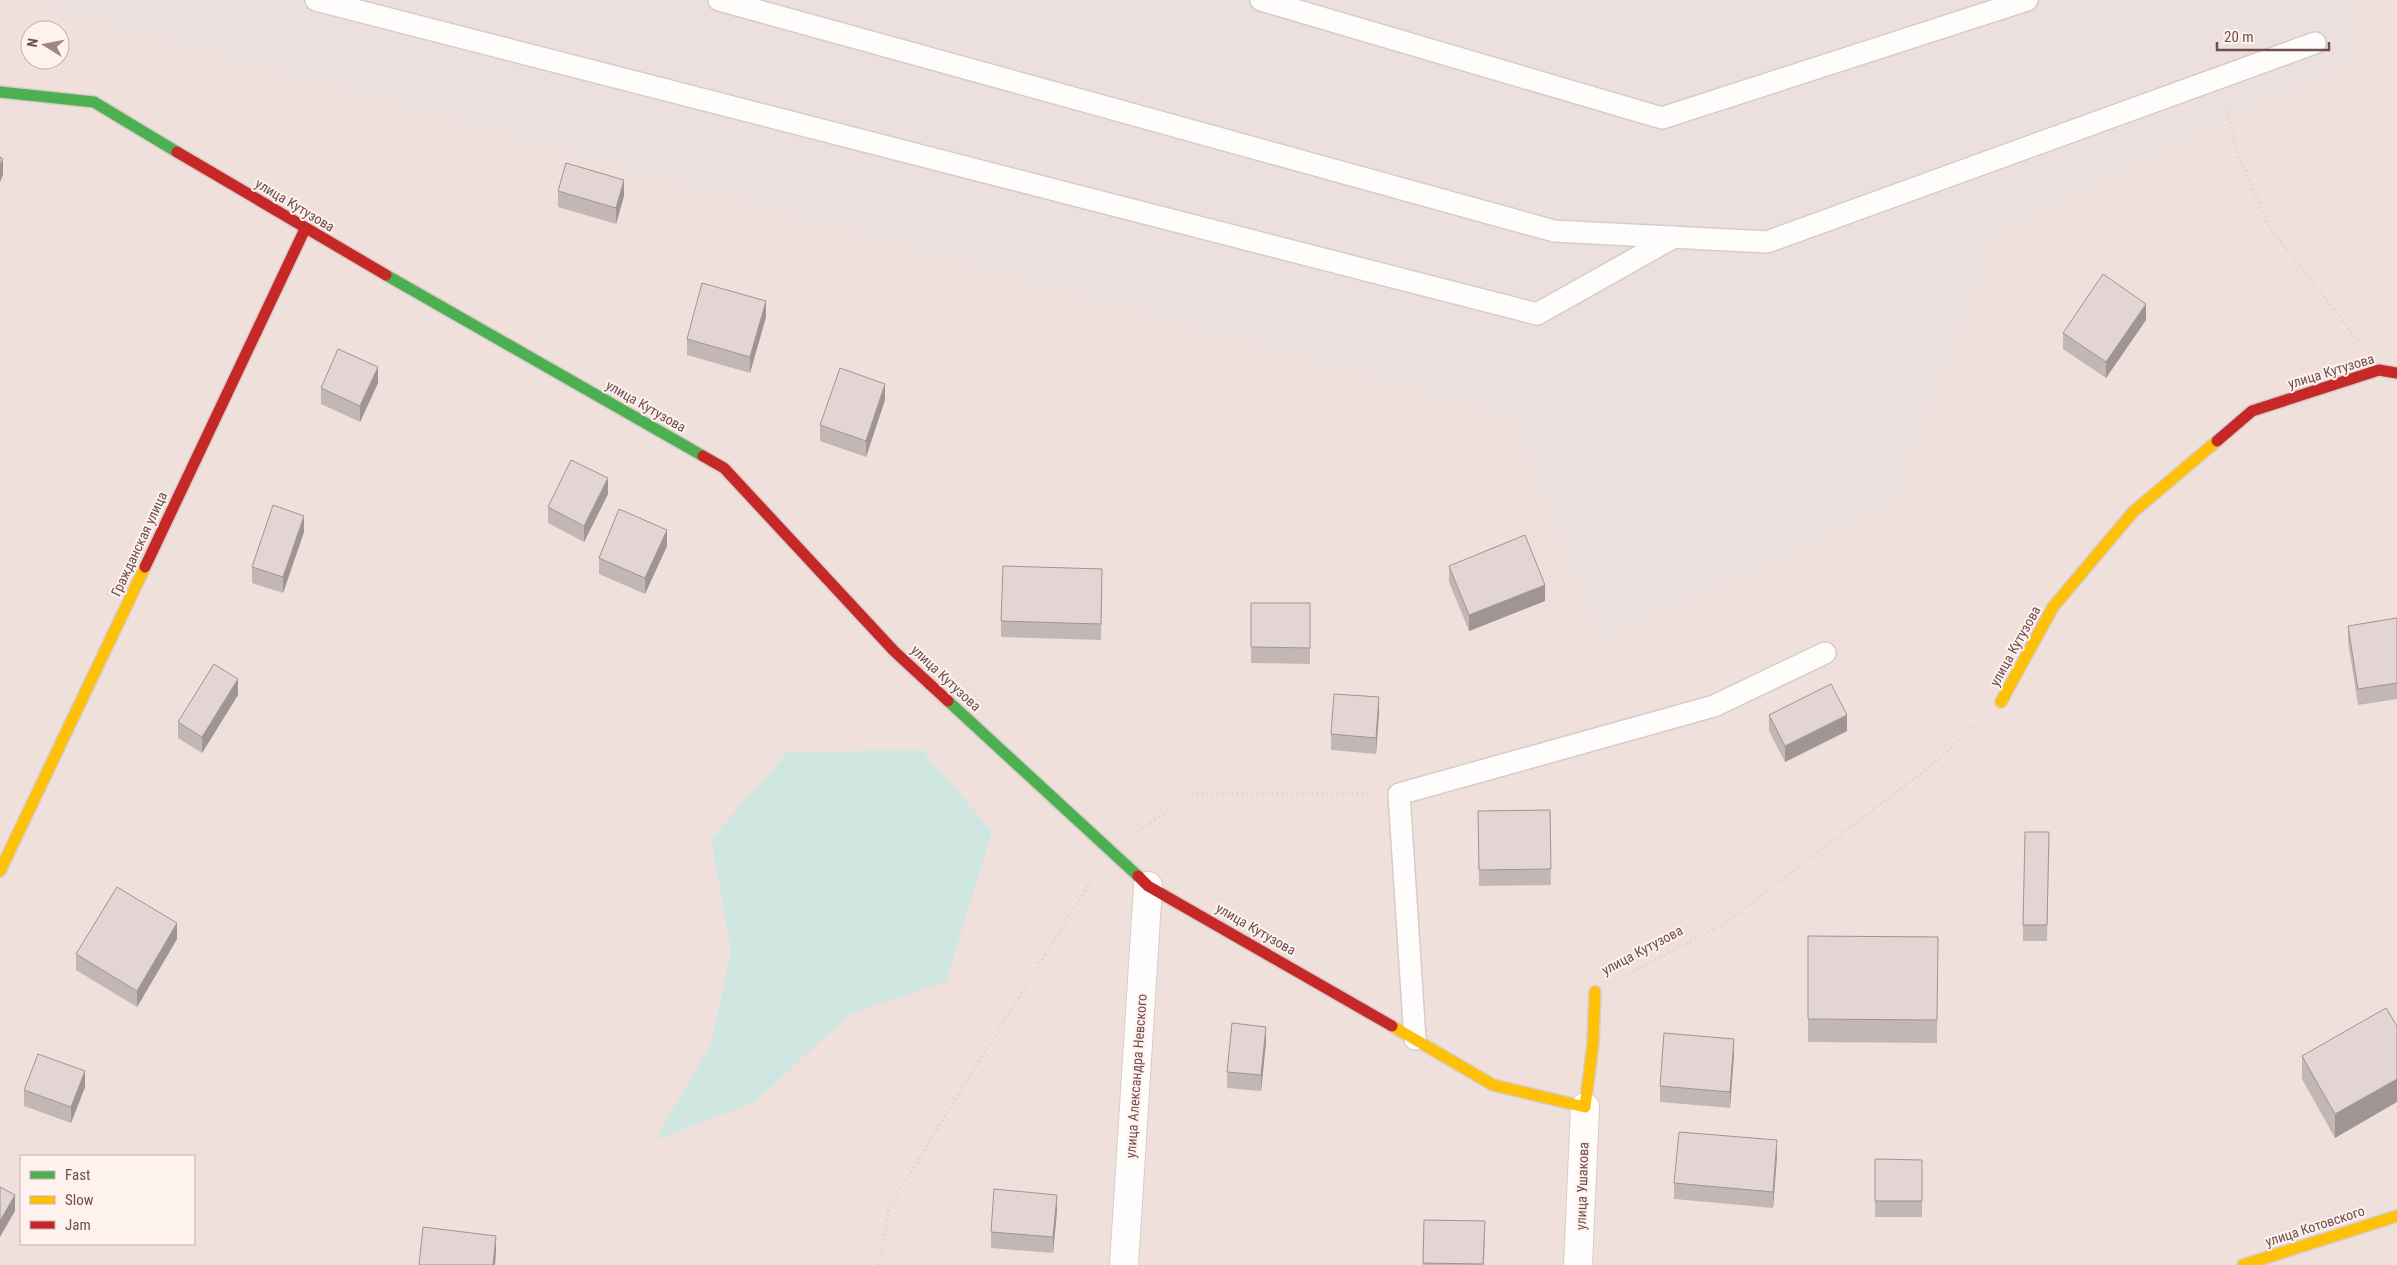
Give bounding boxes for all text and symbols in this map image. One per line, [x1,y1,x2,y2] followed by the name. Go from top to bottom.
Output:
[20,20,70,70] north arrow
[2217,20,2330,52] scale bar
[2224,28,2254,46] text: 20 m
[24,37,41,48] text: N
[253,175,337,235] street label: улица Кутузова
[2286,350,2376,392] street label: улица Кутузова
[603,377,689,435] street label: улица Кутузова
[108,489,170,599] street label: Гражданская улица
[1986,603,2044,689] street label: улица Кутузова
[908,642,984,714] street label: улица Кутузова
[1213,900,1299,958] street label: улица Кутузова
[1599,922,1685,978] street label: улица Кутузова
[1122,993,1150,1159] street label: улица Александра Невского
[1572,1142,1592,1230] street label: улица Ушакова
[20,1155,195,1245] legend
[65,1166,90,1184] text: Fast
[65,1191,94,1209] text: Slow
[2263,1202,2367,1250] street label: улица Котовского
[65,1216,91,1234] text: Jam

